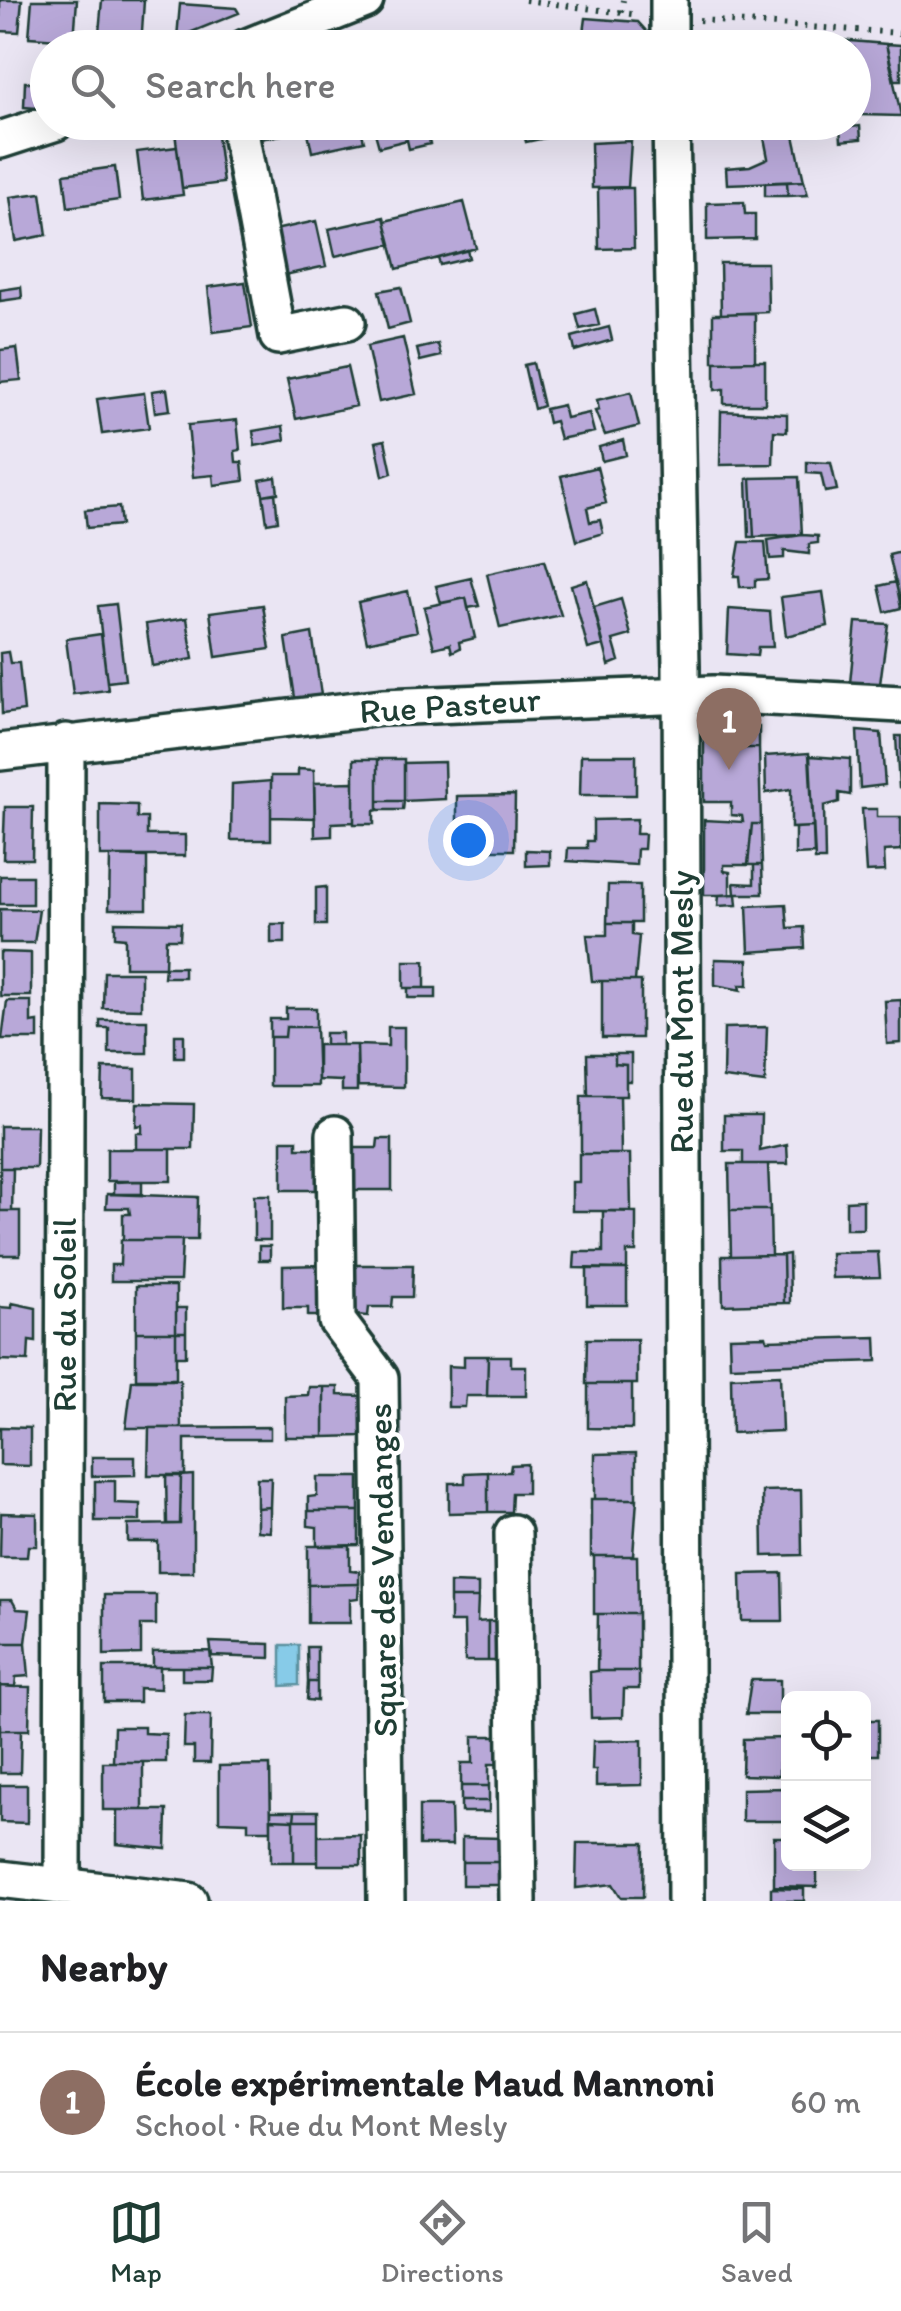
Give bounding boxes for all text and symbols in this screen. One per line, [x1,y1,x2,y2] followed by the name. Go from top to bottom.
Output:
[30,30,871,140] search box
[65,58,120,113] icon: search
[145,62,336,108] text: Search here
[358,678,542,732] street label: Rue Pasteur
[696,688,762,770] pin: 1
[443,815,494,866] your location
[660,870,702,1154] street label: Rue du Mont Mesly
[43,1218,85,1412] street label: Rue du Soleil
[358,1402,406,1738] street label: Square des Vendanges
[781,1691,871,1871] map controls
[781,1691,871,1781] button: locate
[781,1781,871,1871] button: layers
[40,1941,167,1992] text: Nearby
[135,2060,715,2106] text: École expérimentale Maud Mannoni
[65,2083,80,2121] text: 1
[790,2083,861,2121] text: 60 m
[135,2106,507,2144] text: School · Rue du Mont Mesly
[109,2195,164,2289] tab: Map
[381,2195,504,2289] tab: Directions
[721,2195,792,2289] tab: Saved

